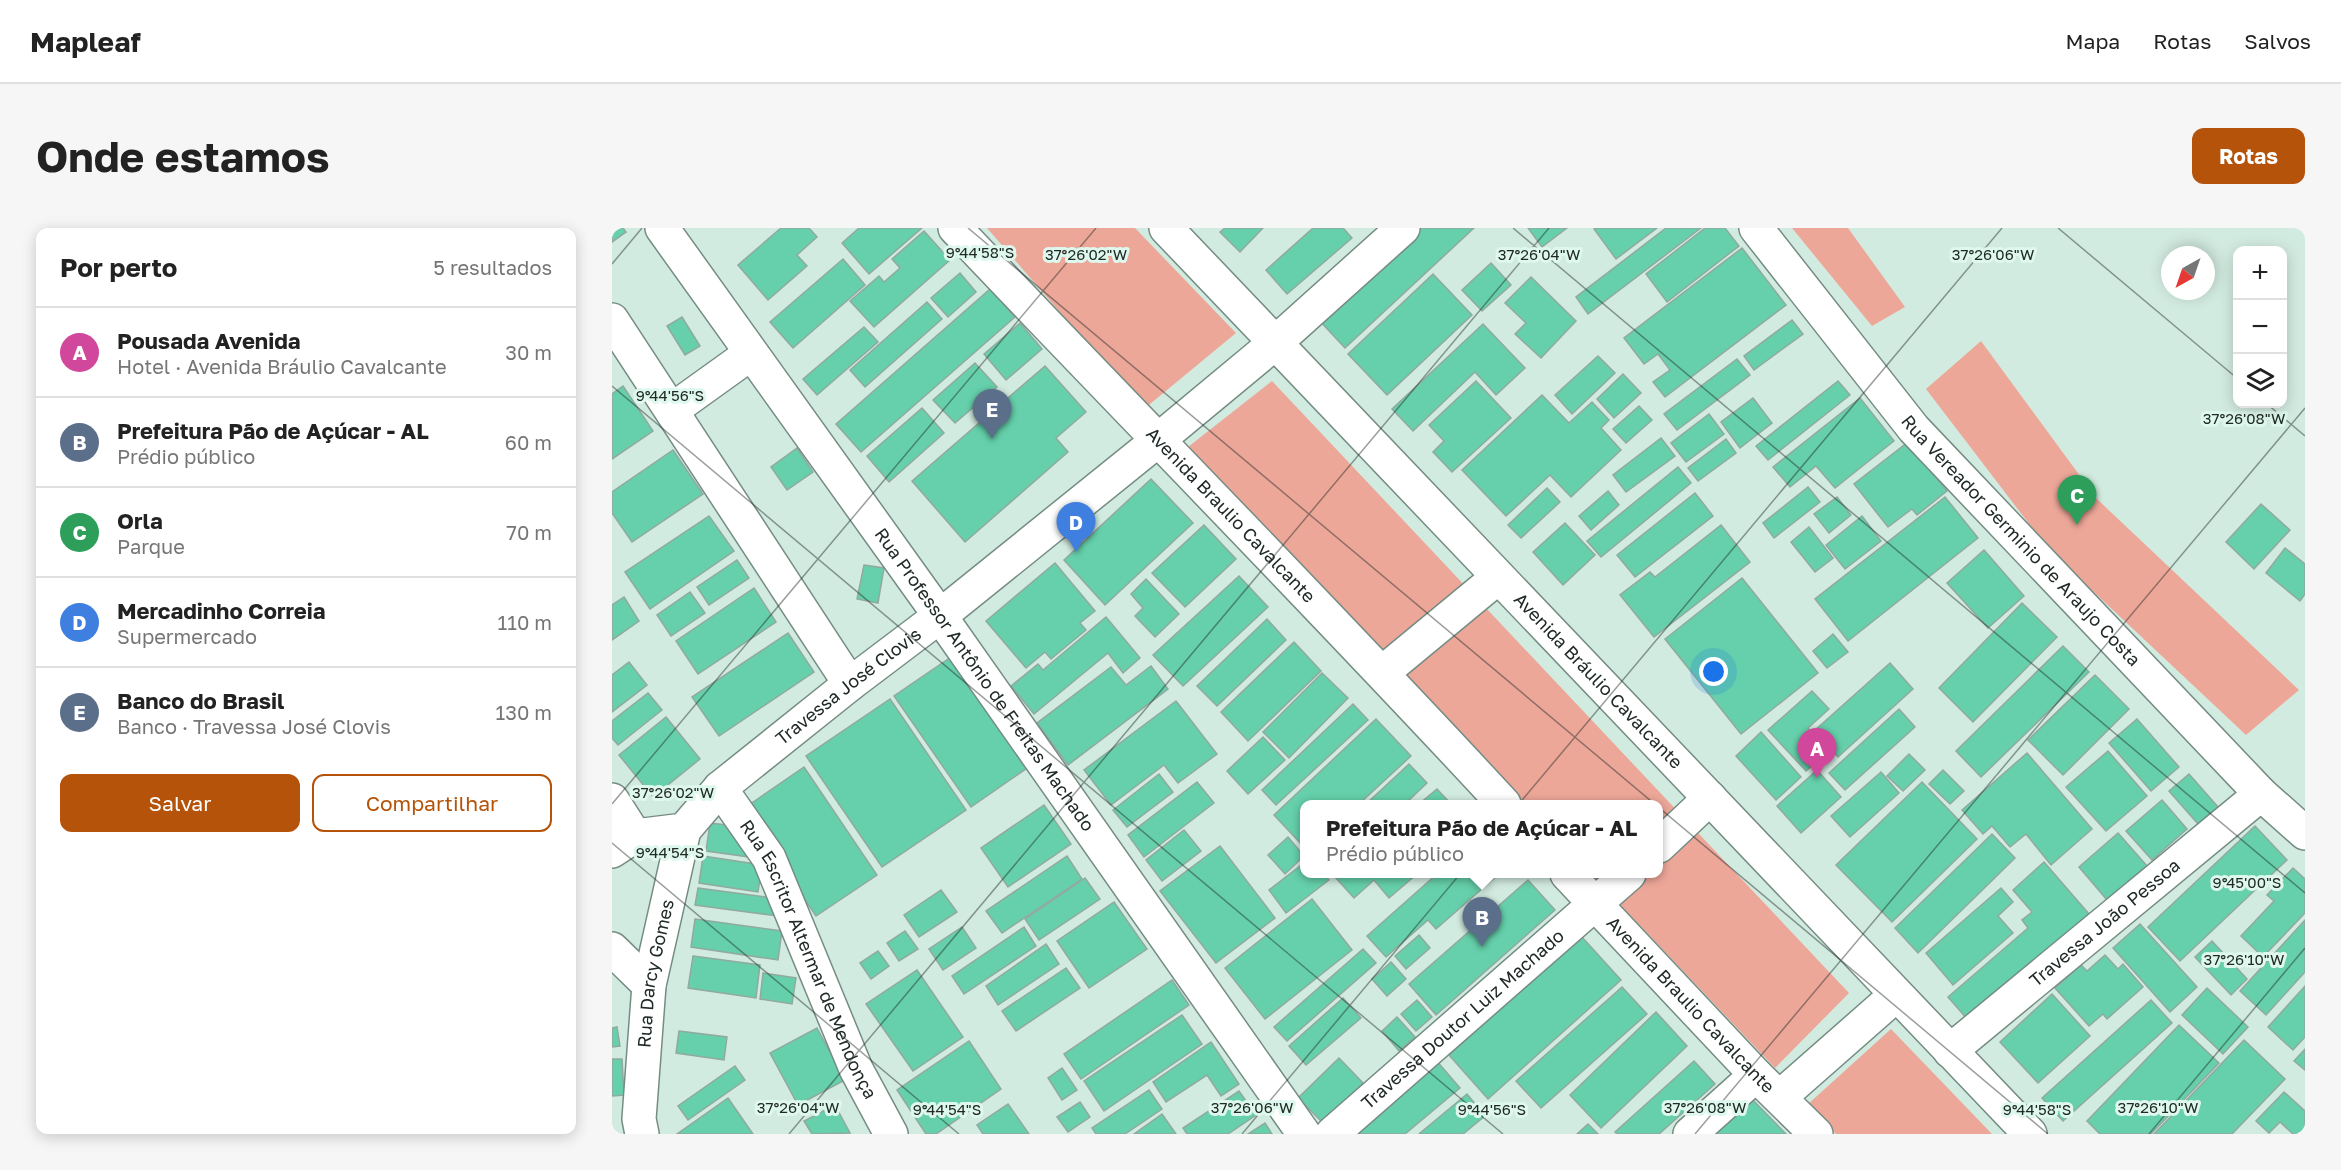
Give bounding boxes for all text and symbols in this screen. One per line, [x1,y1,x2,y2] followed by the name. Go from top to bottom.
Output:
[30,25,141,58] text: Mapleaf
[2066,28,2120,54] text: Mapa
[2153,28,2211,54] text: Rotas
[2244,28,2311,54] text: Salvos
[2192,128,2305,184] button: Rotas
[36,131,330,181] text: Onde estamos
[946,243,1014,261] text: 9°44'58"S
[1045,245,1127,263] text: 37°26'02"W
[1498,245,1580,263] text: 37°26'04"W
[1952,245,2034,263] text: 37°26'06"W
[2161,246,2215,300] north arrow
[2233,246,2287,408] map controls
[2233,246,2287,300] button: +
[60,252,177,283] text: Por perto
[433,255,552,279] text: 5 resultados
[2233,300,2287,354] button: −
[117,327,300,354] text: Pousada Avenida
[72,340,87,364] text: A
[505,340,552,364] text: 30 m
[117,354,447,378] text: Hotel · Avenida Bráulio Cavalcante
[2233,354,2287,408] button: layers
[636,386,704,404] text: 9°44'56"S
[972,390,1012,439] pin: E
[1898,408,2144,670] street label: Rua Vereador Germinio de Araujo Costa
[2203,409,2285,427] text: 37°26'08"W
[117,417,429,444] text: Prefeitura Pão de Açúcar - AL
[1142,422,1320,607] street label: Avenida Braulio Cavalcante
[72,430,87,454] text: B
[505,430,552,454] text: 60 m
[117,444,255,468] text: Prédio público
[2058,476,2096,525] pin: C
[1056,502,1096,552] pin: D
[117,507,163,534] text: Orla
[72,520,87,544] text: C
[506,520,552,544] text: 70 m
[871,523,1100,835] street label: Rua Professor Antônio de Freitas Machado
[117,534,185,558] text: Parque
[1510,588,1688,773] street label: Avenida Bráulio Cavalcante
[117,597,326,624] text: Mercadinho Correia
[72,610,87,634] text: D
[498,610,552,634] text: 110 m
[771,622,925,749] street label: Travessa José Clovis
[117,624,257,648] text: Supermercado
[1699,657,1728,686] your location
[117,687,284,714] text: Banco do Brasil
[73,700,86,724] text: E
[496,700,552,724] text: 130 m
[117,714,391,738] text: Banco · Travessa José Clovis
[1798,728,1836,778] pin: A
[60,774,300,832] button: Salvar
[312,774,552,832] button: Compartilhar
[632,783,714,801] text: 37°26'02"W
[1300,800,1663,878] popup
[1326,814,1637,841] text: Prefeitura Pão de Açúcar - AL
[736,815,882,1102] street label: Rua Escritor Altermar de Mendonça
[1326,841,1464,865] text: Prédio público
[636,843,704,861] text: 9°44'54"S
[2025,854,2184,991] street label: Travessa João Pessoa
[2213,873,2281,891] text: 9°45'00"S
[632,897,678,1049] street label: Rua Darcy Gomes
[1462,898,1502,947] pin: B
[1603,911,1780,1097] street label: Avenida Braulio Cavalcante
[1356,924,1568,1113] street label: Travessa Doutor Luiz Machado
[2204,950,2284,968] text: 37°26'10"W
[757,1098,839,1116] text: 37°26'04"W
[1211,1098,1293,1116] text: 37°26'06"W
[1664,1098,1746,1116] text: 37°26'08"W
[2118,1098,2198,1116] text: 37°26'10"W
[913,1100,981,1118] text: 9°44'54"S
[1458,1100,1526,1118] text: 9°44'56"S
[2003,1100,2071,1118] text: 9°44'58"S

